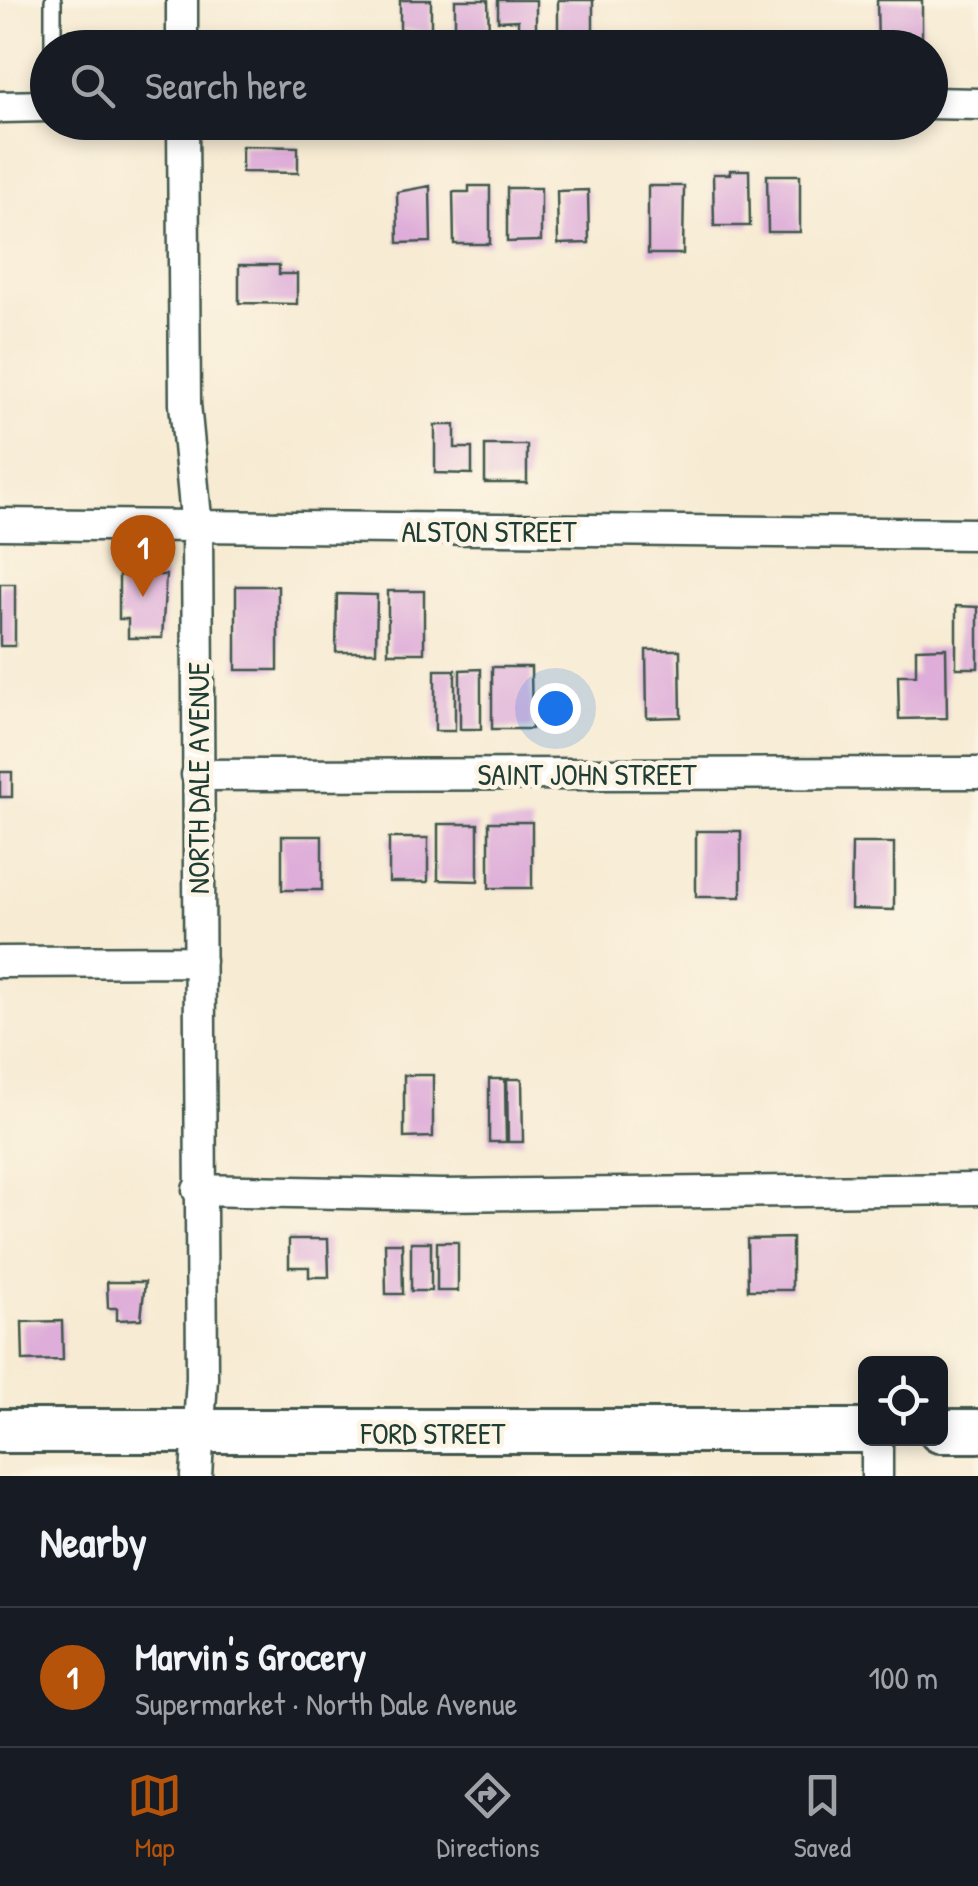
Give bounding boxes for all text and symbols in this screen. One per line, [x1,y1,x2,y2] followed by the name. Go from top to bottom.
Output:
[30,30,948,140] search box
[65,58,120,113] icon: search
[145,59,307,111] text: Search here
[401,511,578,551] street label: ALSTON STREET
[110,514,176,597] pin: 1
[178,662,218,894] street label: NORTH DALE AVENUE
[530,683,581,734] your location
[477,754,697,794] street label: SAINT JOHN STREET
[858,1356,948,1446] map controls
[858,1356,948,1446] button: locate
[360,1413,506,1453] street label: FORD STREET
[40,1513,147,1570] text: Nearby
[135,1630,366,1682] text: Marvin's Grocery
[67,1656,78,1699] text: 1
[869,1656,938,1699] text: 100 m
[135,1682,518,1725] text: Supermarket · North Dale Avenue
[127,1768,182,1866] tab: Map
[436,1768,539,1866] tab: Directions
[794,1768,851,1866] tab: Saved

